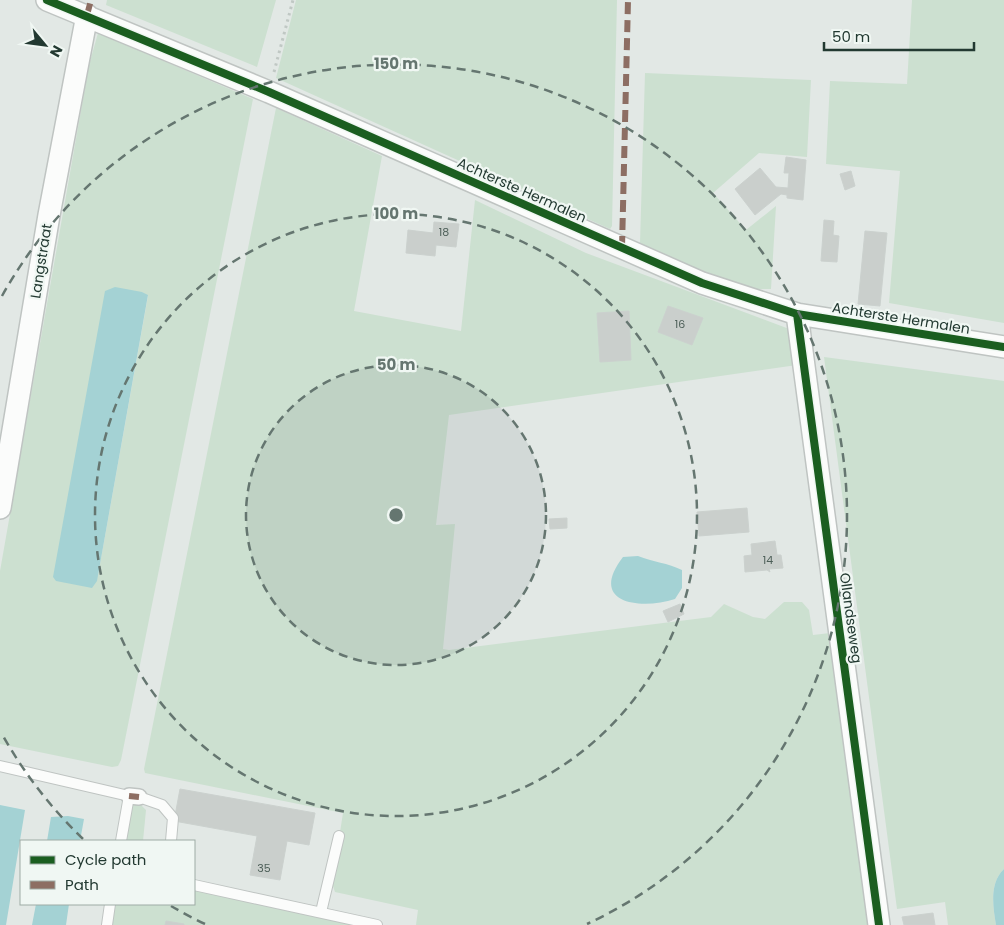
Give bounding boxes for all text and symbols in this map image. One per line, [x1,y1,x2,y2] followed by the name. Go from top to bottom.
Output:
[20,20,70,70] north arrow
[824,20,974,52] scale bar
[832,26,870,47] text: 50 m
[45,42,68,61] text: N
[374,53,418,74] text: 150 m
[454,153,590,227] street label: Achterste Hermalen
[374,203,418,224] text: 100 m
[25,222,57,300] street label: Langstraat
[439,224,449,240] house number: 18
[831,297,971,339] street label: Achterste Hermalen
[675,316,685,332] house number: 16
[377,354,415,375] text: 50 m
[387,506,405,524] centre of rings
[763,552,773,568] house number: 14
[835,571,867,665] street label: Ollandseweg
[20,840,195,905] legend
[65,849,146,870] text: Cycle path
[257,860,271,876] house number: 35
[65,874,99,895] text: Path

